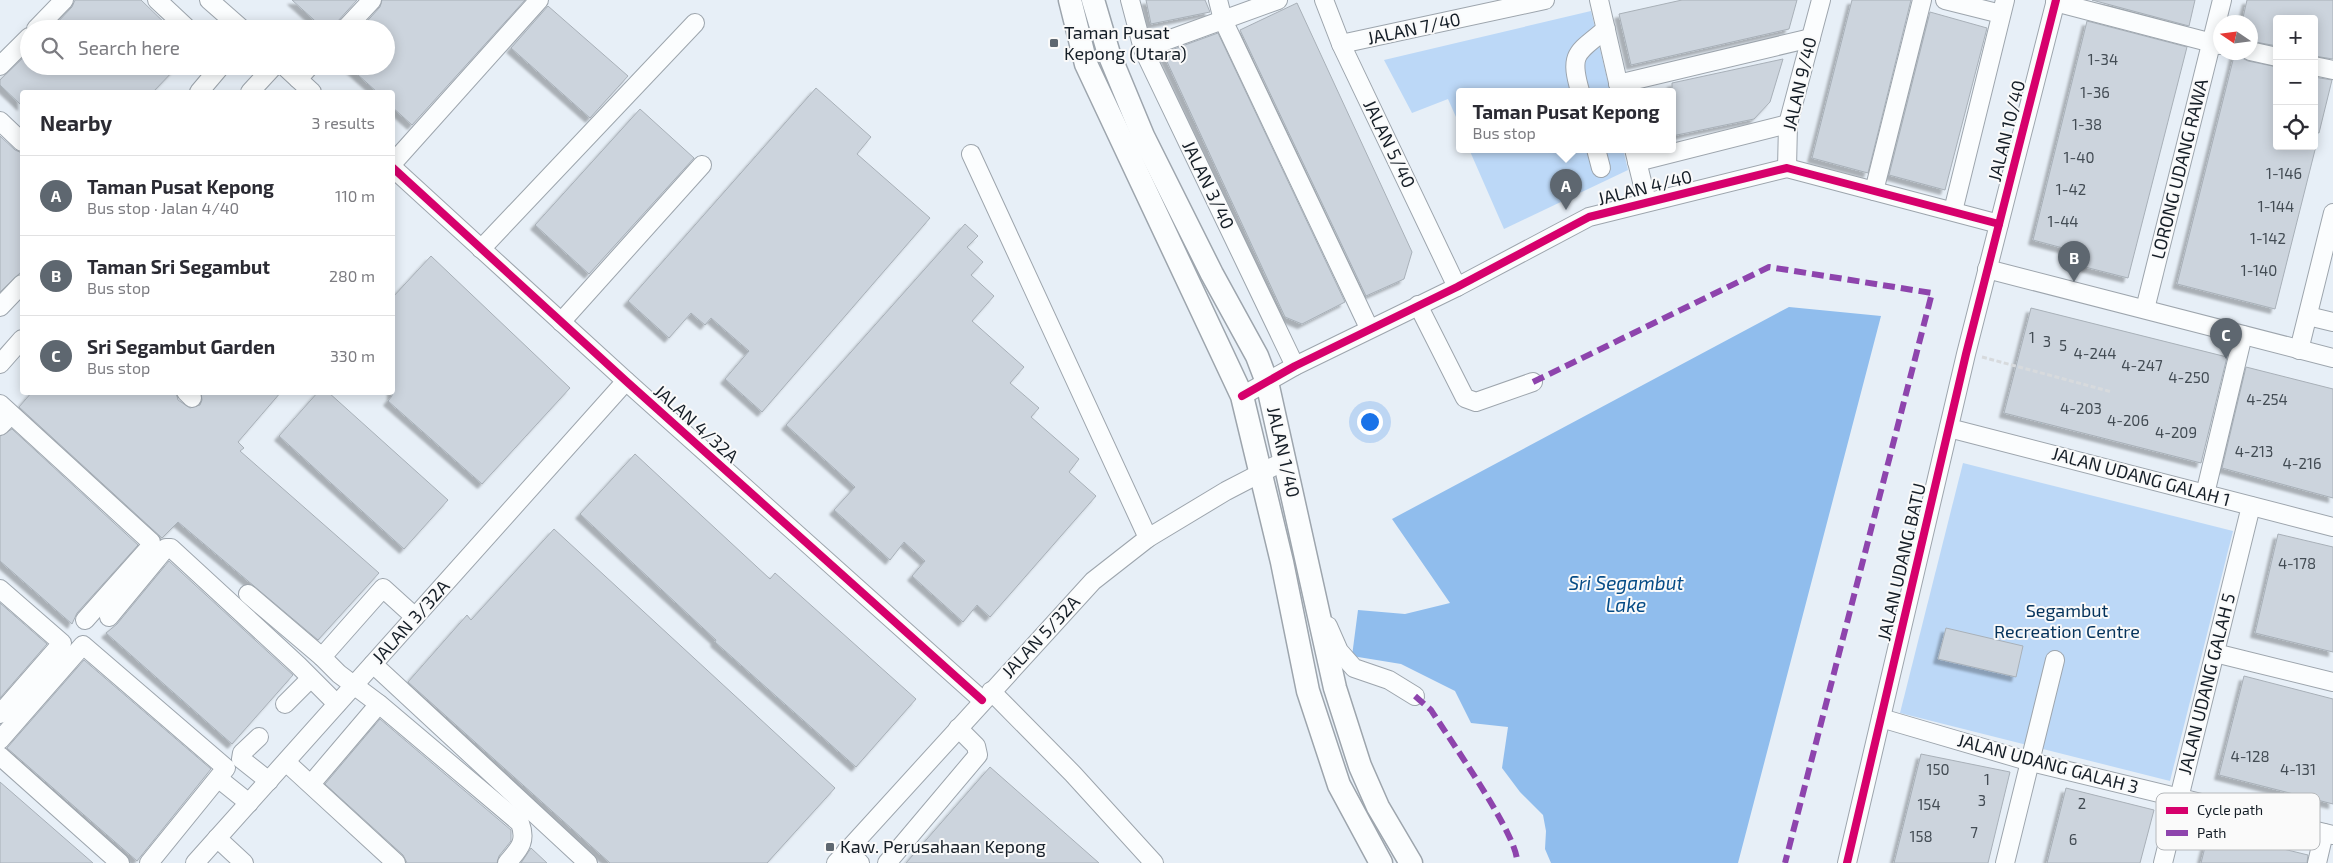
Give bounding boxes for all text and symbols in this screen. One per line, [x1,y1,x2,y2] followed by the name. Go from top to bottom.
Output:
[1365,7,1463,49] street label: JALAN 7/40
[2213,15,2258,60] north arrow
[2273,15,2318,150] map controls
[2273,15,2318,60] button: +
[20,20,395,75] search box
[1064,21,1187,64] place label: Taman Pusat Kepong (Utara)
[38,34,66,62] icon: search
[1778,35,1821,133] street label: JALAN 9/40
[78,36,180,59] text: Search here
[1048,37,1060,49] marker: Taman Pusat Kepong (Utara)
[2088,50,2118,68] house number: 1-34
[2273,60,2318,105] button: −
[2146,76,2212,261] street label: LORONG UDANG RAWA
[1983,78,2029,184] street label: JALAN 10/40
[2080,83,2110,101] house number: 1-36
[1456,88,1676,153] popup
[1359,96,1421,191] street label: JALAN 5/40
[1472,100,1660,123] text: Taman Pusat Kepong
[2273,105,2318,150] button: locate
[40,110,112,135] text: Nearby
[312,113,375,132] text: 3 results
[2072,115,2102,133] house number: 1-38
[1472,123,1536,142] text: Bus stop
[1178,137,1240,232] street label: JALAN 3/40
[2064,148,2094,166] house number: 1-40
[2266,164,2302,182] house number: 1-146
[1595,165,1694,209] street label: JALAN 4/40
[1550,169,1582,210] pin: A
[87,175,274,198] text: Taman Pusat Kepong
[2056,180,2086,198] house number: 1-42
[51,186,61,205] text: A
[335,186,375,205] text: 110 m
[2258,197,2294,215] house number: 1-144
[87,198,239,217] text: Bus stop · Jalan 4/40
[2047,212,2079,230] house number: 1-44
[2250,229,2286,247] house number: 1-142
[2058,241,2090,282] pin: B
[87,255,270,278] text: Taman Sri Segambut
[2241,261,2277,279] house number: 1-140
[51,266,61,285] text: B
[329,266,375,285] text: 280 m
[87,278,150,297] text: Bus stop
[2210,318,2242,359] pin: C
[2029,328,2035,346] house number: 1
[2043,332,2051,350] house number: 3
[87,335,275,358] text: Sri Segambut Garden
[2059,336,2067,354] house number: 5
[2074,344,2116,362] house number: 4-244
[51,346,61,365] text: C
[330,346,375,365] text: 330 m
[2121,356,2163,374] house number: 4-247
[87,358,150,377] text: Bus stop
[2168,368,2210,386] house number: 4-250
[650,380,744,467] street label: JALAN 4/32A
[2246,390,2288,408] house number: 4-254
[2060,399,2102,417] house number: 4-203
[1263,404,1305,499] street label: JALAN 1/40
[1357,409,1383,435] your location
[2107,411,2149,429] house number: 4-206
[2155,423,2197,441] house number: 4-209
[2050,442,2233,510] street label: JALAN UDANG GALAH 1
[2235,442,2273,460] house number: 4-213
[2283,454,2321,472] house number: 4-216
[1872,481,1930,643] street label: JALAN UDANG BATU
[2278,554,2316,572] house number: 4-178
[1568,571,1684,616] water label: Sri Segambut Lake
[367,574,454,668] street label: JALAN 3/32A
[997,590,1085,682] street label: JALAN 5/32A
[2173,591,2239,777] street label: JALAN UDANG GALAH 5
[1994,599,2140,642] park label: Segambut Recreation Centre
[1955,729,2141,799] street label: JALAN UDANG GALAH 3
[2231,747,2270,765] house number: 4-128
[1926,760,1950,778] house number: 150
[2280,760,2316,778] house number: 4-131
[1984,770,1990,788] house number: 1
[1978,792,1986,810] house number: 3
[2156,793,2320,850] legend
[2078,794,2086,812] house number: 2
[1917,795,1941,813] house number: 154
[2197,801,2263,818] text: Cycle path
[1970,823,1978,841] house number: 7
[2197,824,2226,841] text: Path
[1909,827,1933,845] house number: 158
[2069,830,2077,848] house number: 6
[840,835,1046,857] place label: Kaw. Perusahaan Kepong
[824,841,836,853] marker: Kaw. Perusahaan Kepong

